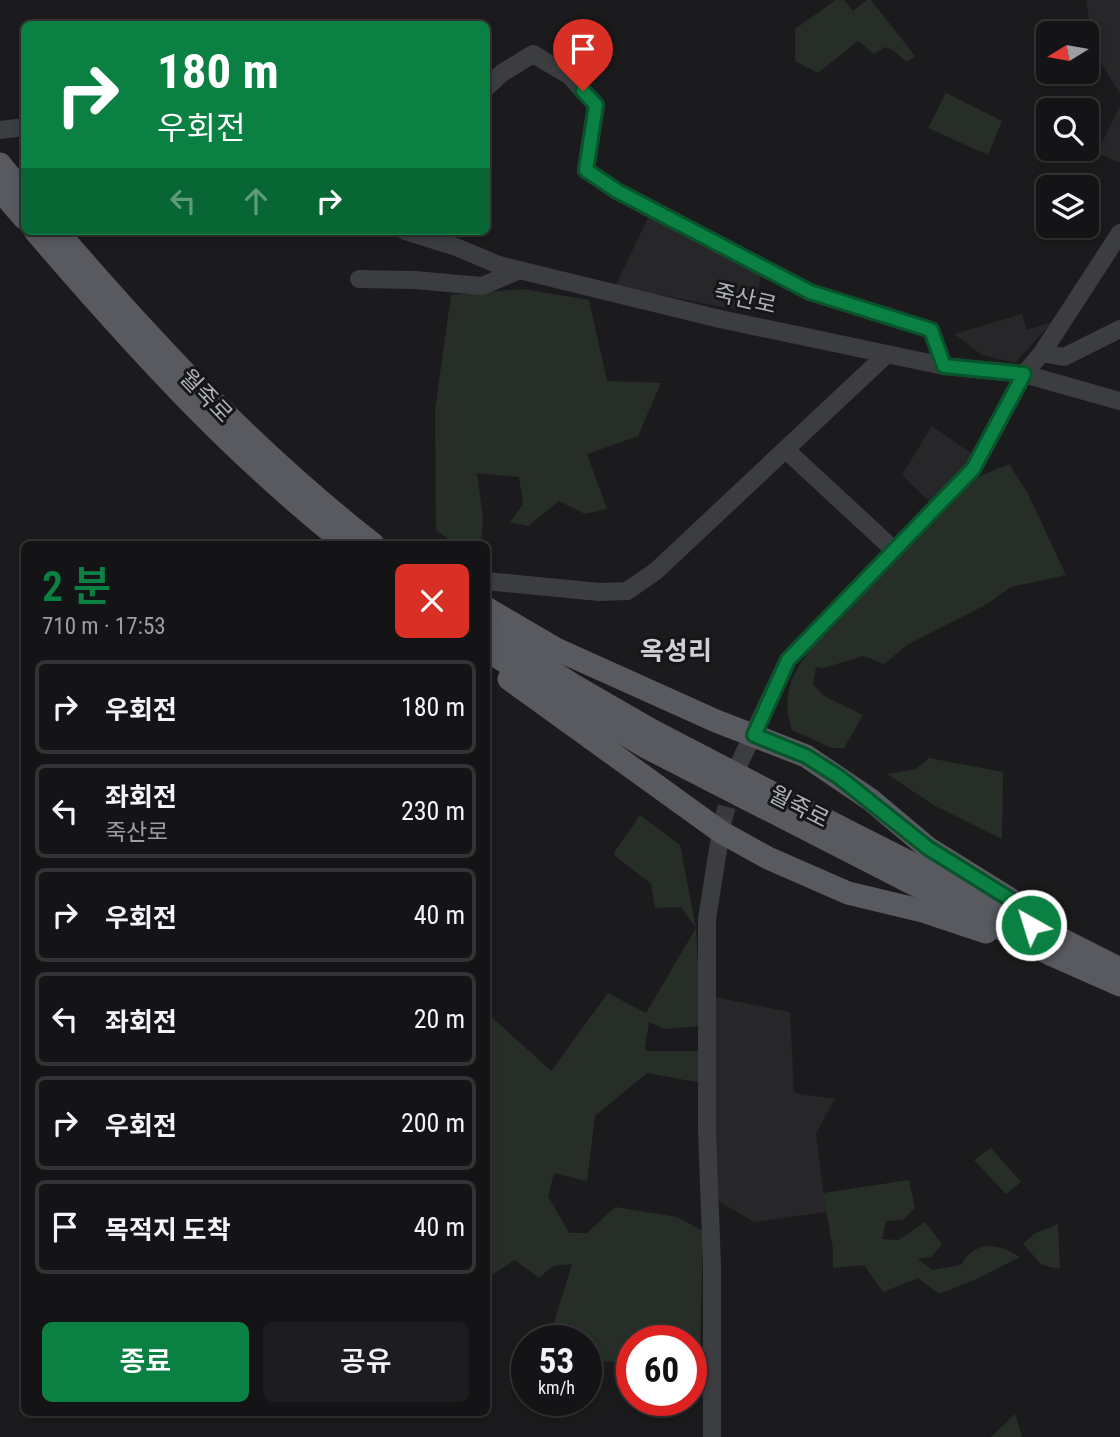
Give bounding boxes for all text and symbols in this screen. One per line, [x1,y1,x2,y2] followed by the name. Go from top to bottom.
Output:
[553,19,613,91] pin
[1036,21,1099,84] north arrow
[1036,21,1099,238] map controls
[564,30,602,68] icon: arrive
[157,43,279,100] text: 180 m
[42,49,133,140] icon: right
[1036,98,1099,161] button: search
[157,109,245,147] text: 우회전
[1036,175,1099,238] button: layers
[164,182,202,220] icon: left
[237,182,275,220] icon: ahead
[310,182,348,220] icon: right
[711,279,779,319] street label: 죽산로
[174,364,238,428] street label: 월죽로
[42,562,111,611] text: 2 분
[395,564,469,638] button: close
[42,613,166,640] text: 710 m · 17:53
[640,636,712,666] district label: 옥성리
[46,688,84,726] icon: right
[401,692,465,722] text: 180 m
[105,695,177,725] text: 우회전
[765,781,833,833] street label: 월죽로
[105,782,177,812] text: 좌회전
[46,792,84,830] icon: left
[401,796,465,826] text: 230 m
[105,819,168,846] text: 죽산로
[994,888,1068,962] position arrow
[46,896,84,934] icon: right
[414,900,465,930] text: 40 m
[105,903,177,933] text: 우회전
[46,1000,84,1038] icon: left
[414,1004,465,1034] text: 20 m
[105,1007,177,1037] text: 좌회전
[46,1104,84,1142] icon: right
[401,1108,465,1138] text: 200 m
[105,1111,177,1141] text: 우회전
[46,1208,84,1246] icon: arrive
[414,1212,465,1242] text: 40 m
[105,1215,231,1245] text: 목적지 도착
[42,1322,249,1402] button: 종료
[263,1322,469,1402] button: 공유
[616,1325,707,1416] speed limit sign: 60
[539,1341,574,1382] text: 53
[538,1377,575,1398] text: km/h

